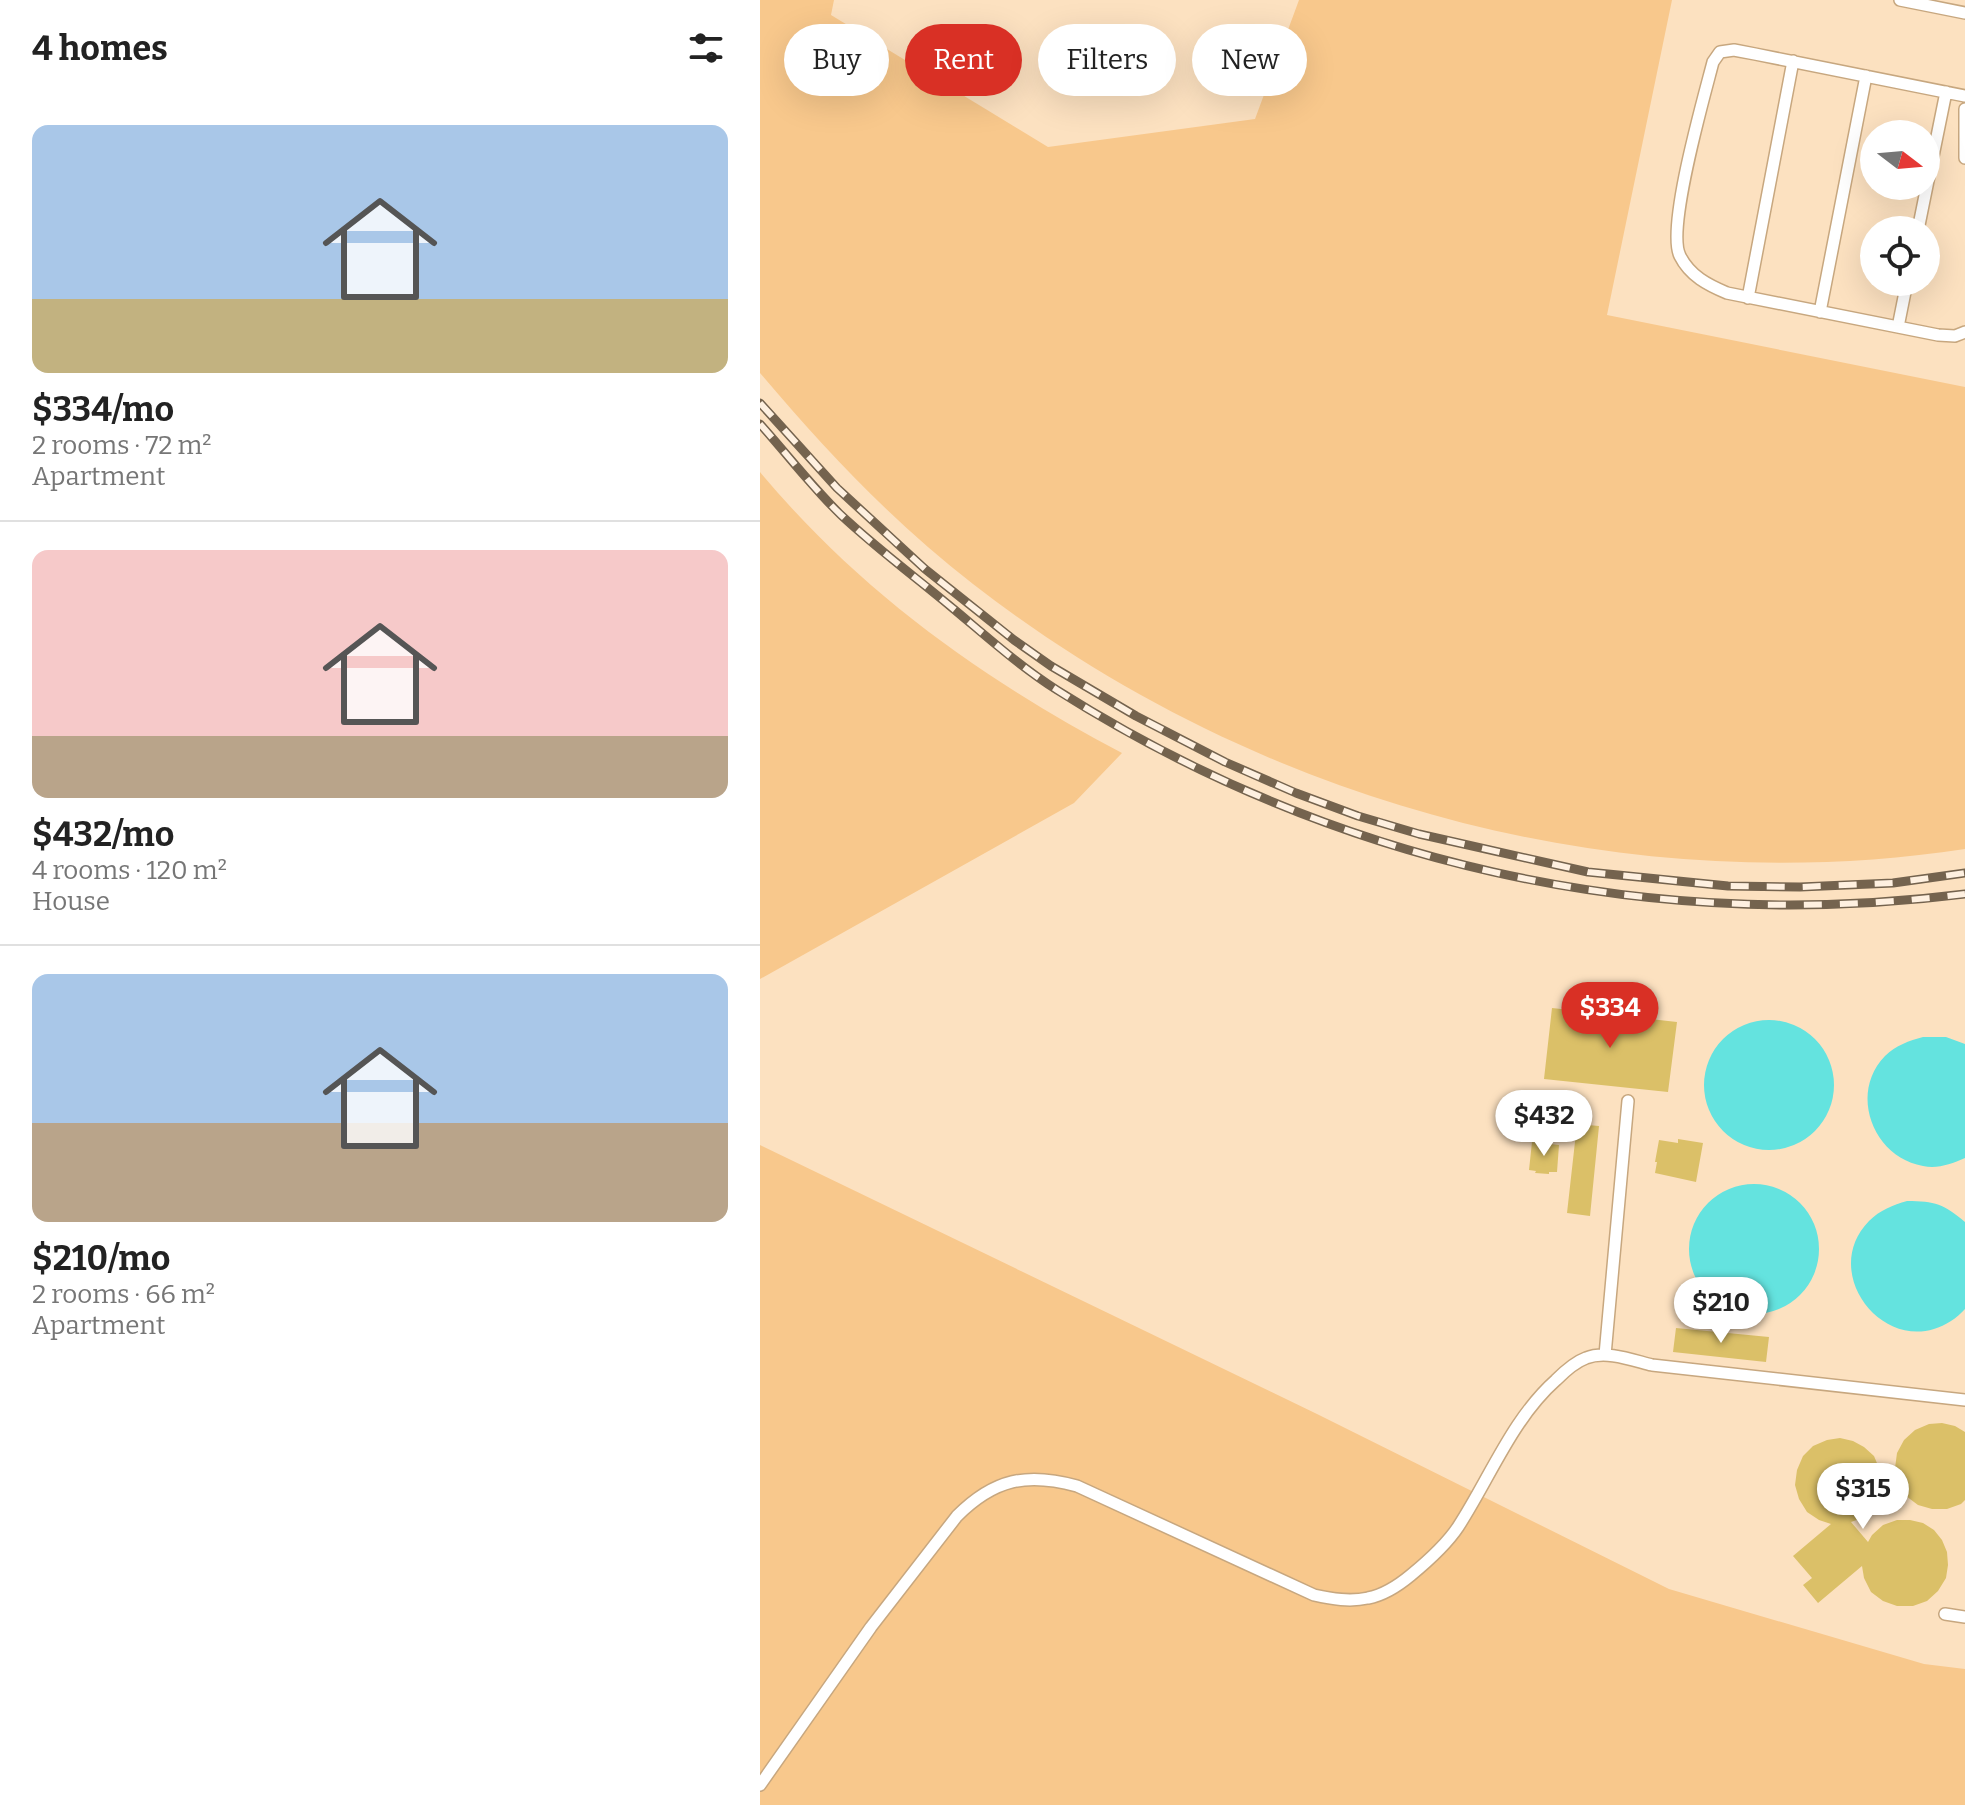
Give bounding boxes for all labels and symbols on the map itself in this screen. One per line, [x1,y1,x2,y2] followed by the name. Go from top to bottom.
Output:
[1860,120,1940,200] north arrow
[1563,982,1657,1050] pin: $334
[1497,1090,1591,1158] pin: $432
[1674,1277,1768,1345] pin: $210
[1816,1463,1910,1531] pin: $315

